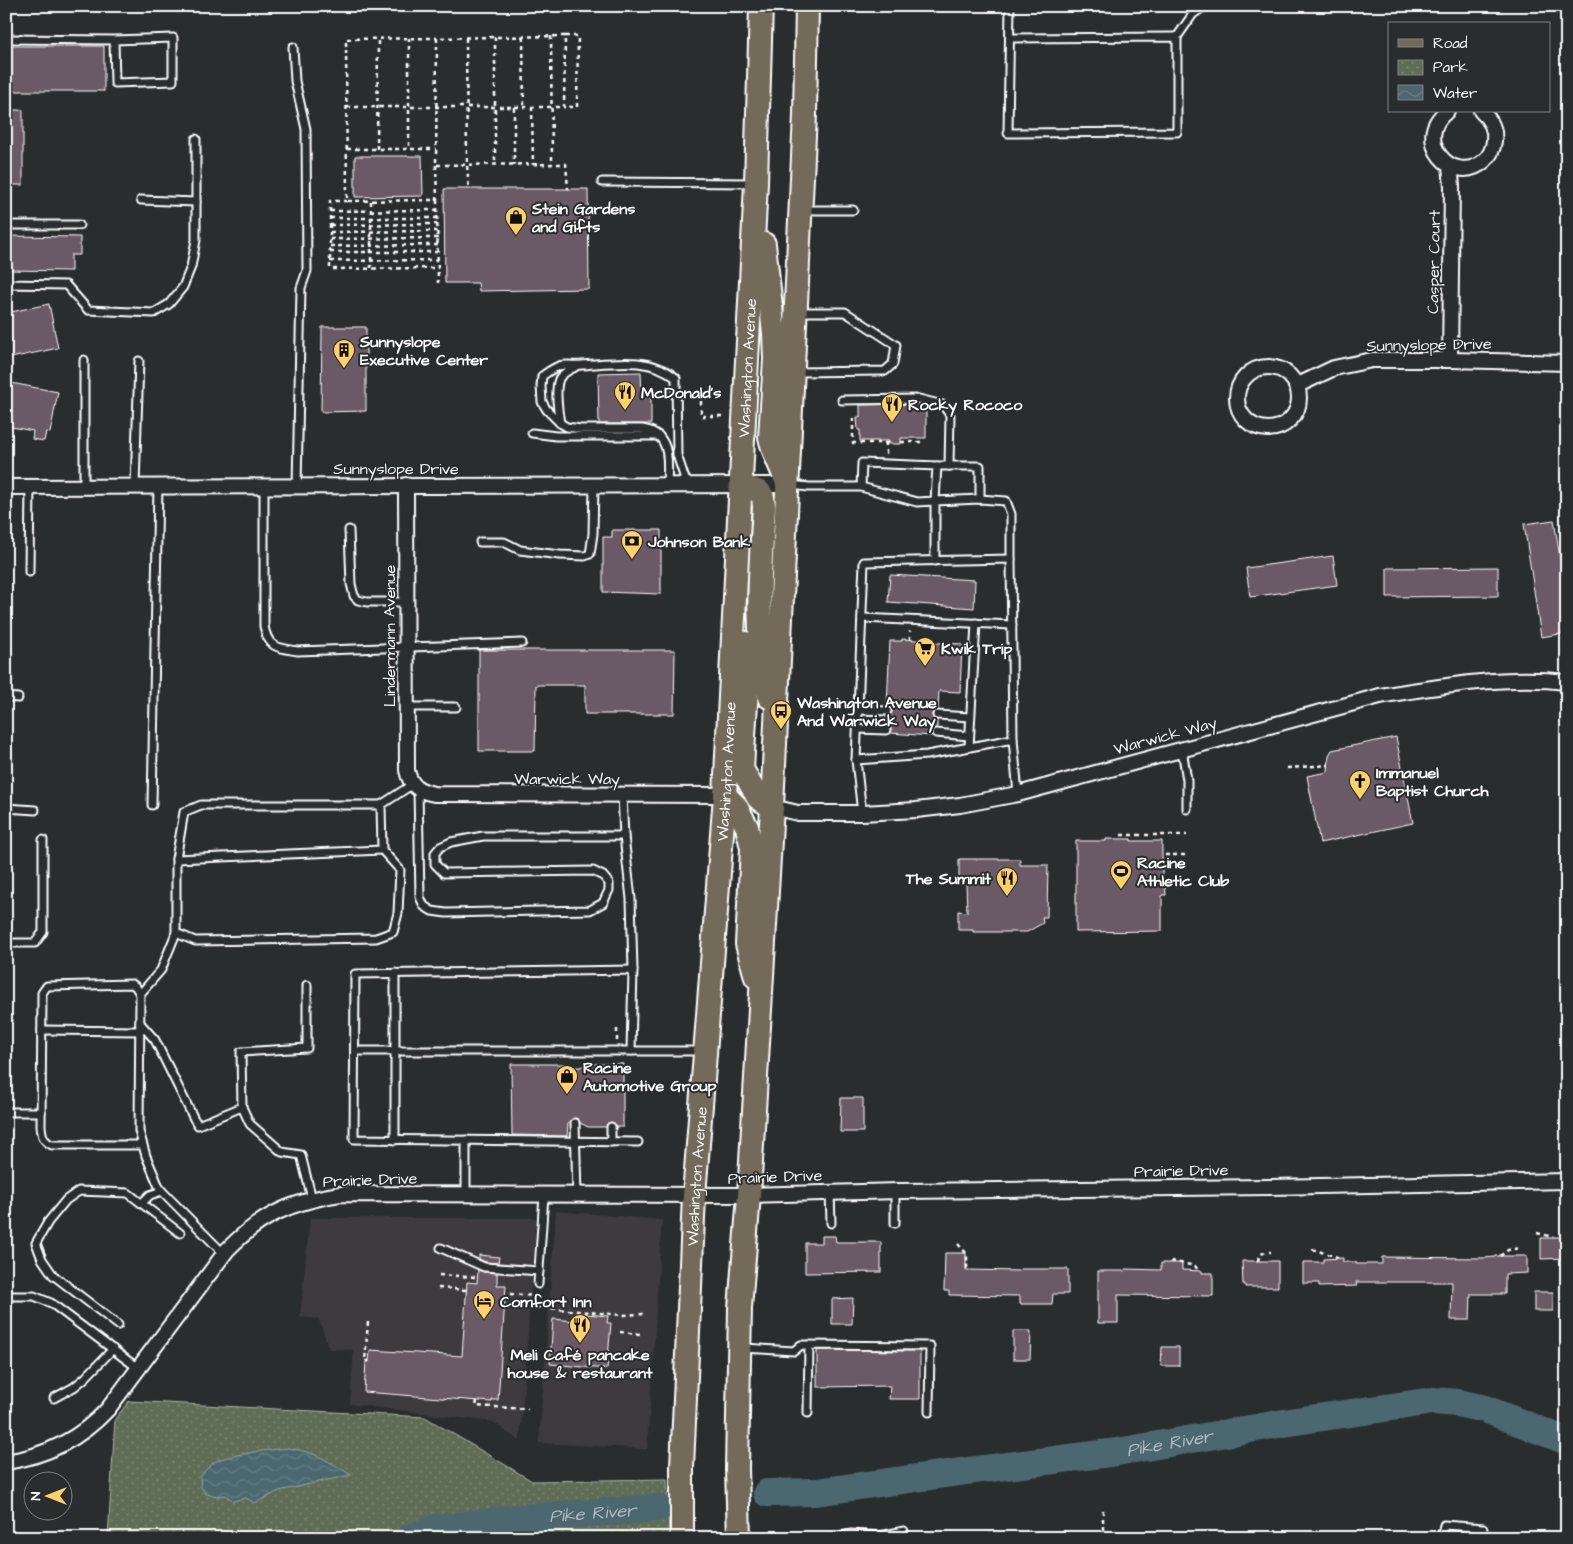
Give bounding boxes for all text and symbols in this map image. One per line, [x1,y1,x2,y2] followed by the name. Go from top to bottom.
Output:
[1388,22,1550,112] legend
[1433,33,1468,54] text: Road
[1433,57,1468,78] text: Park
[1433,83,1477,104] text: Water
[531,198,635,238] place label: Stein Gardens and Gifts
[504,205,528,236] shop icon: Stein Gardens and Gifts
[1422,209,1446,314] street label: Casper Court
[733,297,762,438] street label: Washington Avenue
[359,331,488,371] place label: Sunnyslope Executive Center
[1366,333,1492,358] street label: Sunnyslope Drive
[332,338,356,369] building icon: Sunnyslope Executive Center
[613,380,637,411] restaurant icon: McDonald's
[641,382,721,404] place label: McDonald's
[880,392,904,423] restaurant icon: Rocky Rococo
[908,394,1023,417] place label: Rocky Rococo
[333,458,459,481] street label: Sunnyslope Drive
[620,529,644,560] bank icon: Johnson Bank
[647,531,750,553] place label: Johnson Bank
[379,565,401,707] street label: Lindermann Avenue
[913,636,937,667] supermarket icon: Kwik Trip
[941,638,1013,660] place label: Kwik Trip
[796,692,937,733] place label: Washington Avenue And Warwick Way
[769,699,793,730] bus stop icon: Washington Avenue And Warwick Way
[711,701,742,842] street label: Washington Avenue
[1111,712,1220,761] street label: Warwick Way
[1376,762,1490,802] place label: Immanuel Baptist Church
[514,768,620,791] street label: Warwick Way
[1348,769,1372,800] church icon: Immanuel Baptist Church
[1137,852,1229,892] place label: Racine Athletic Club
[1109,859,1133,890] sports icon: Racine Athletic Club
[995,866,1019,897] restaurant icon: The Summit
[905,868,992,890] place label: The Summit
[583,1057,717,1097] place label: Racine Automotive Group
[555,1064,579,1095] shop icon: Racine Automotive Group
[682,1106,713,1247] street label: Washington Avenue
[1134,1159,1229,1183] street label: Prairie Drive
[727,1164,823,1190] street label: Prairie Drive
[322,1167,418,1193] street label: Prairie Drive
[472,1289,496,1320] hotel icon: Comfort Inn
[500,1291,591,1313] place label: Comfort Inn
[568,1313,592,1344] restaurant icon: Meli Café pancake house & restaurant
[508,1344,653,1384] place label: Meli Café pancake house & restaurant
[1125,1423,1217,1463] water label: Pike River
[22,1472,72,1522] north arrow
[26,1491,46,1500] text: N
[548,1498,639,1529] water label: Pike River

